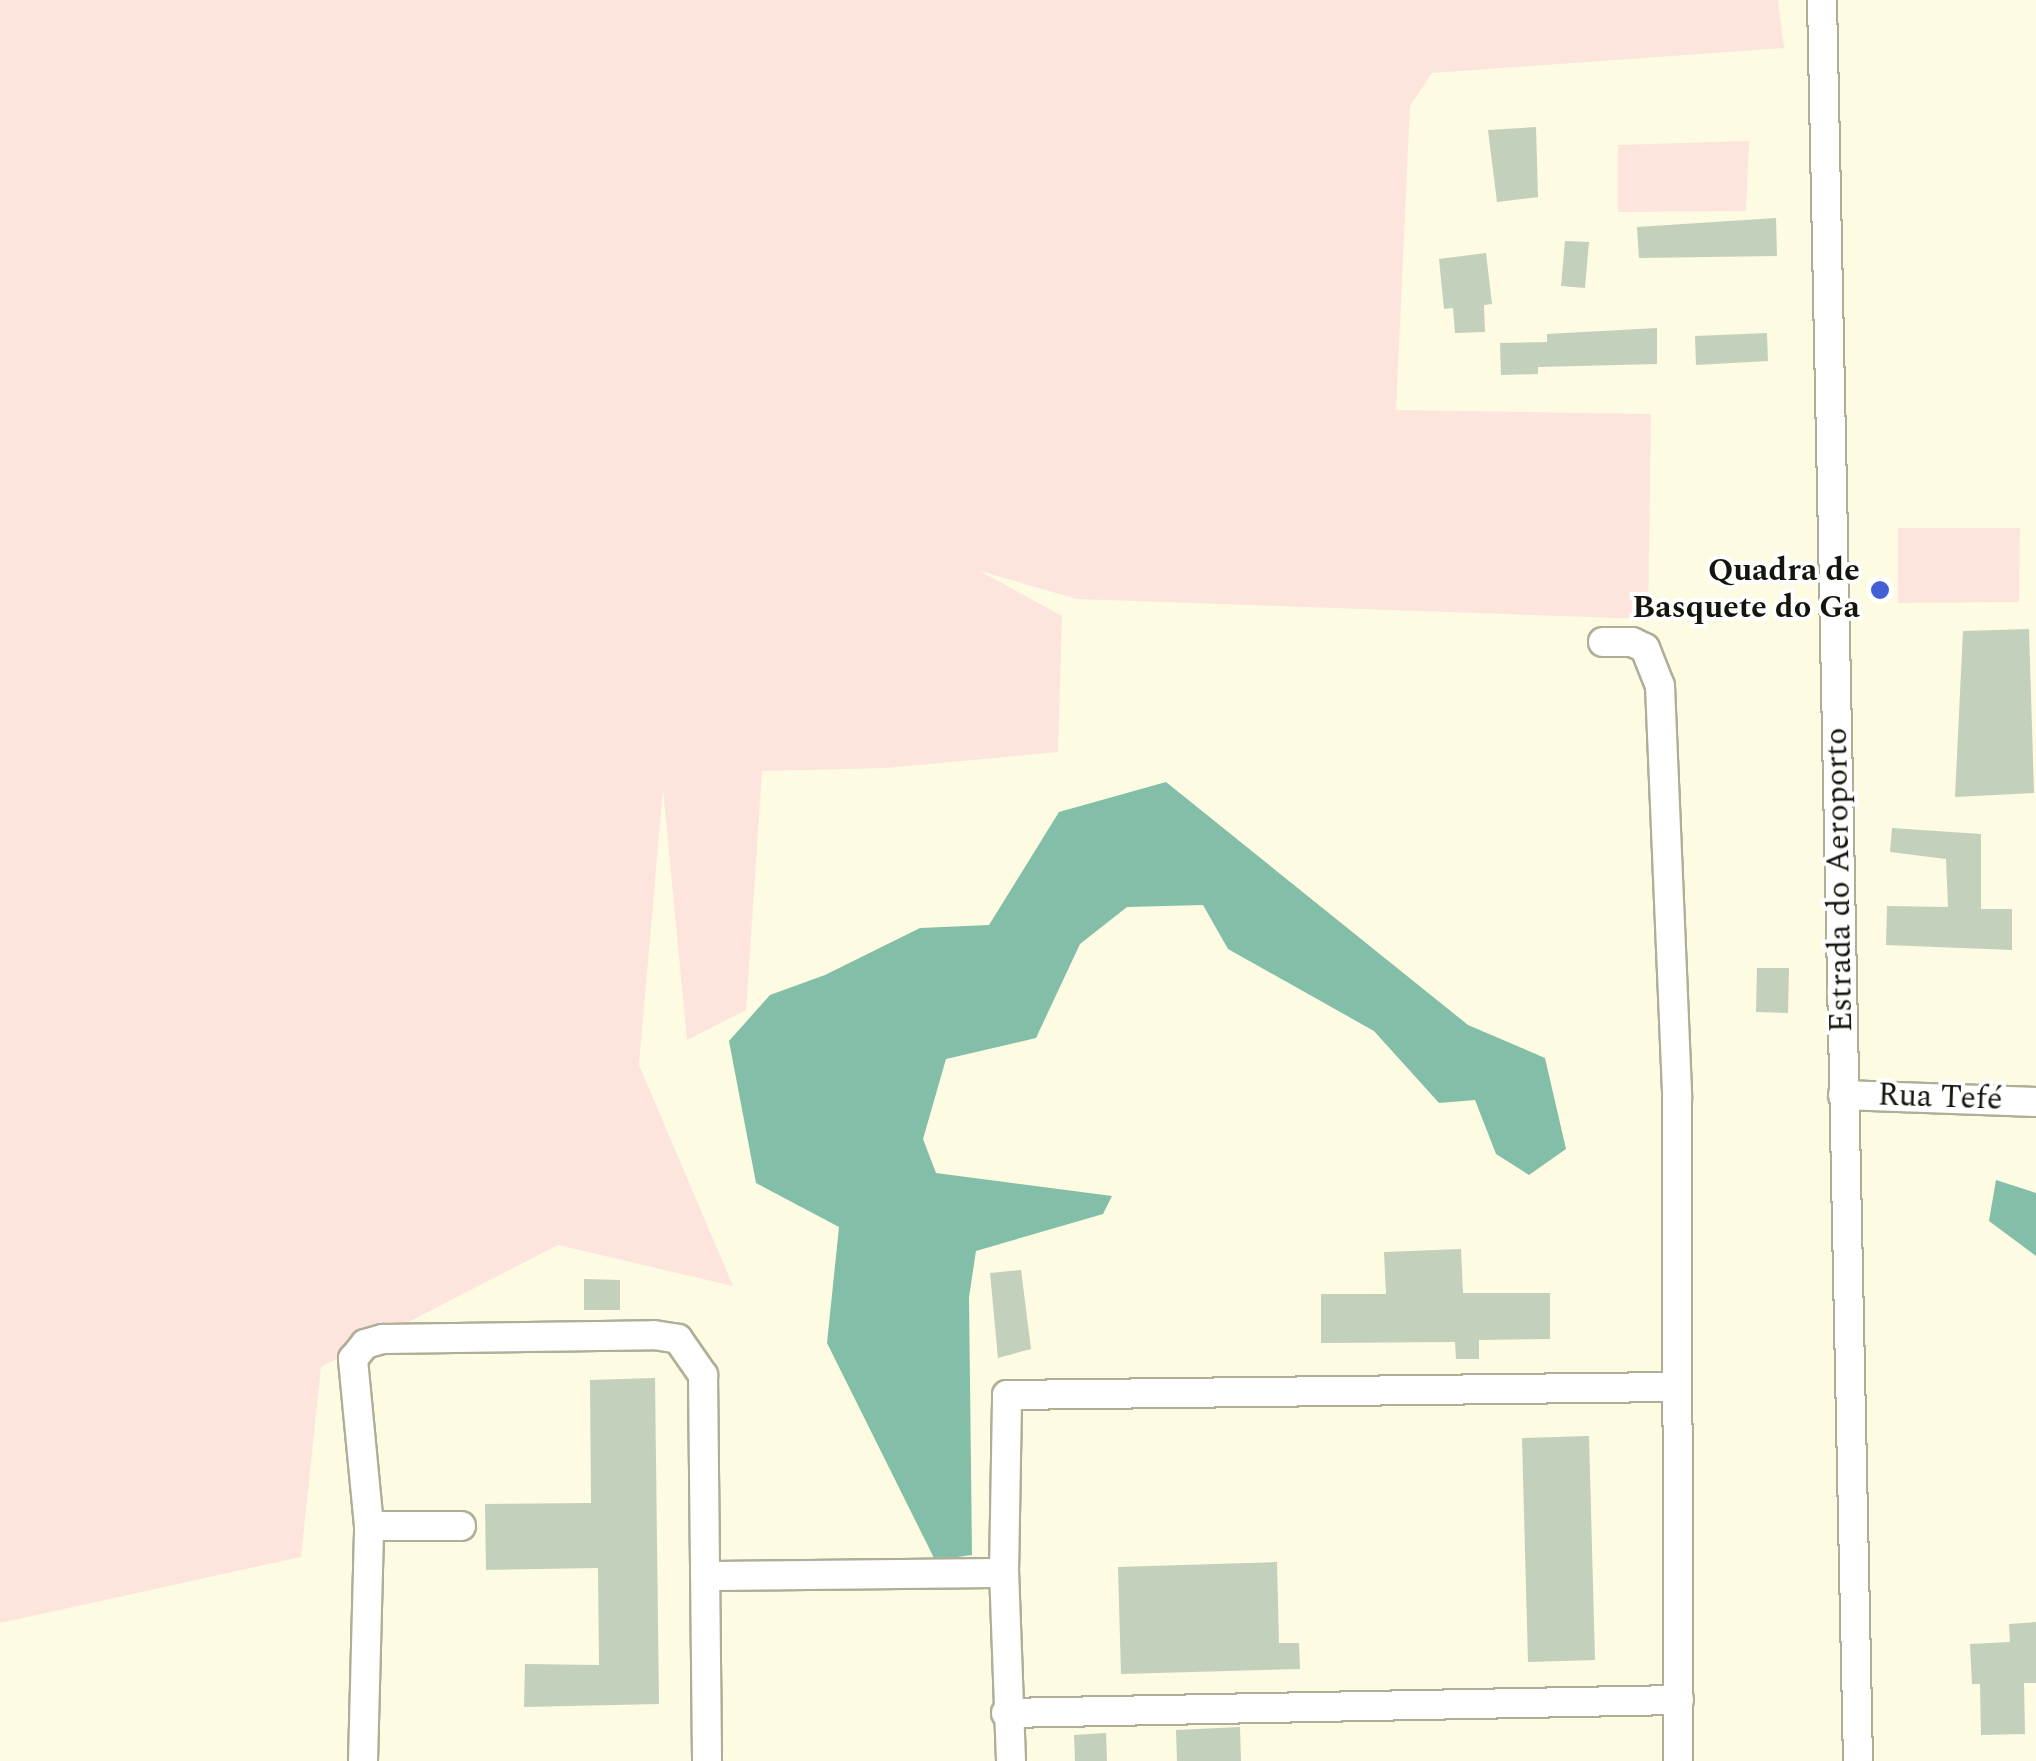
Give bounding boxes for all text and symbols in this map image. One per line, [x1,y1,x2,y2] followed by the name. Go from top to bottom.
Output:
[1632,553,1860,628] place label: Quadra de Basquete do Ga
[1869,579,1891,601] marker: Quadra de Basquete do Ga
[1818,727,1862,1033] street label: Estrada do Aeroporto
[1877,1077,2003,1119] street label: Rua Tefé

